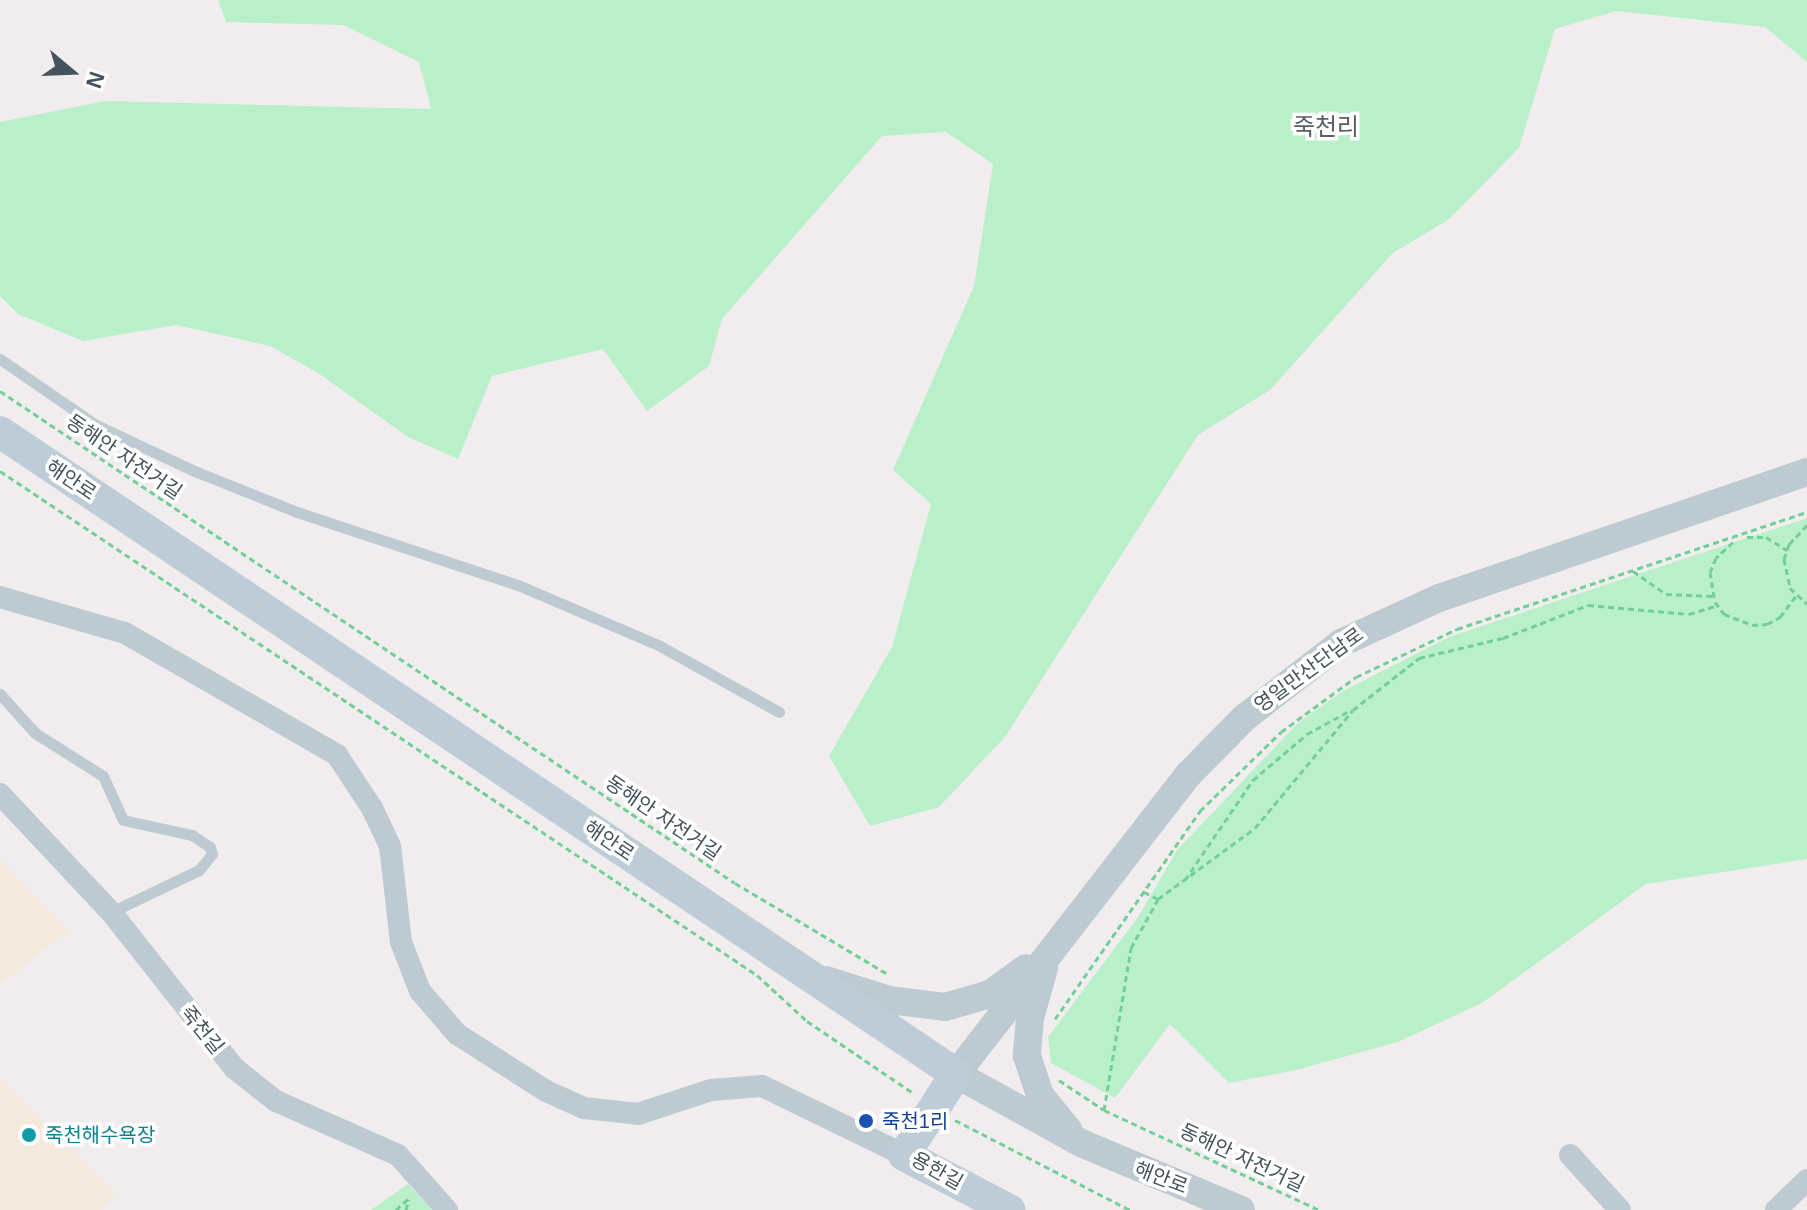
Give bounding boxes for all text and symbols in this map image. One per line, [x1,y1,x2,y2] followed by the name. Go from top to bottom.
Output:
[32,32,112,112] north arrow
[81,68,110,92] text: N
[1293,113,1359,141] district label: 죽천리
[62,409,186,505] street label: 동해안 자전거길
[41,455,101,505] street label: 해안로
[1250,622,1368,718] street label: 영일만산단남로
[601,770,725,866] street label: 동해안 자전거길
[579,816,639,866] street label: 해안로
[175,1001,229,1059] street label: 죽천길
[882,1109,948,1133] place label: 죽천1리
[857,1112,875,1130] marker: 죽천1리
[1176,1119,1308,1197] street label: 동해안 자전거길
[45,1123,155,1147] place label: 죽천해수욕장
[20,1126,38,1144] marker: 죽천해수욕장
[907,1147,967,1195] street label: 용한길
[1131,1157,1191,1199] street label: 해안로

